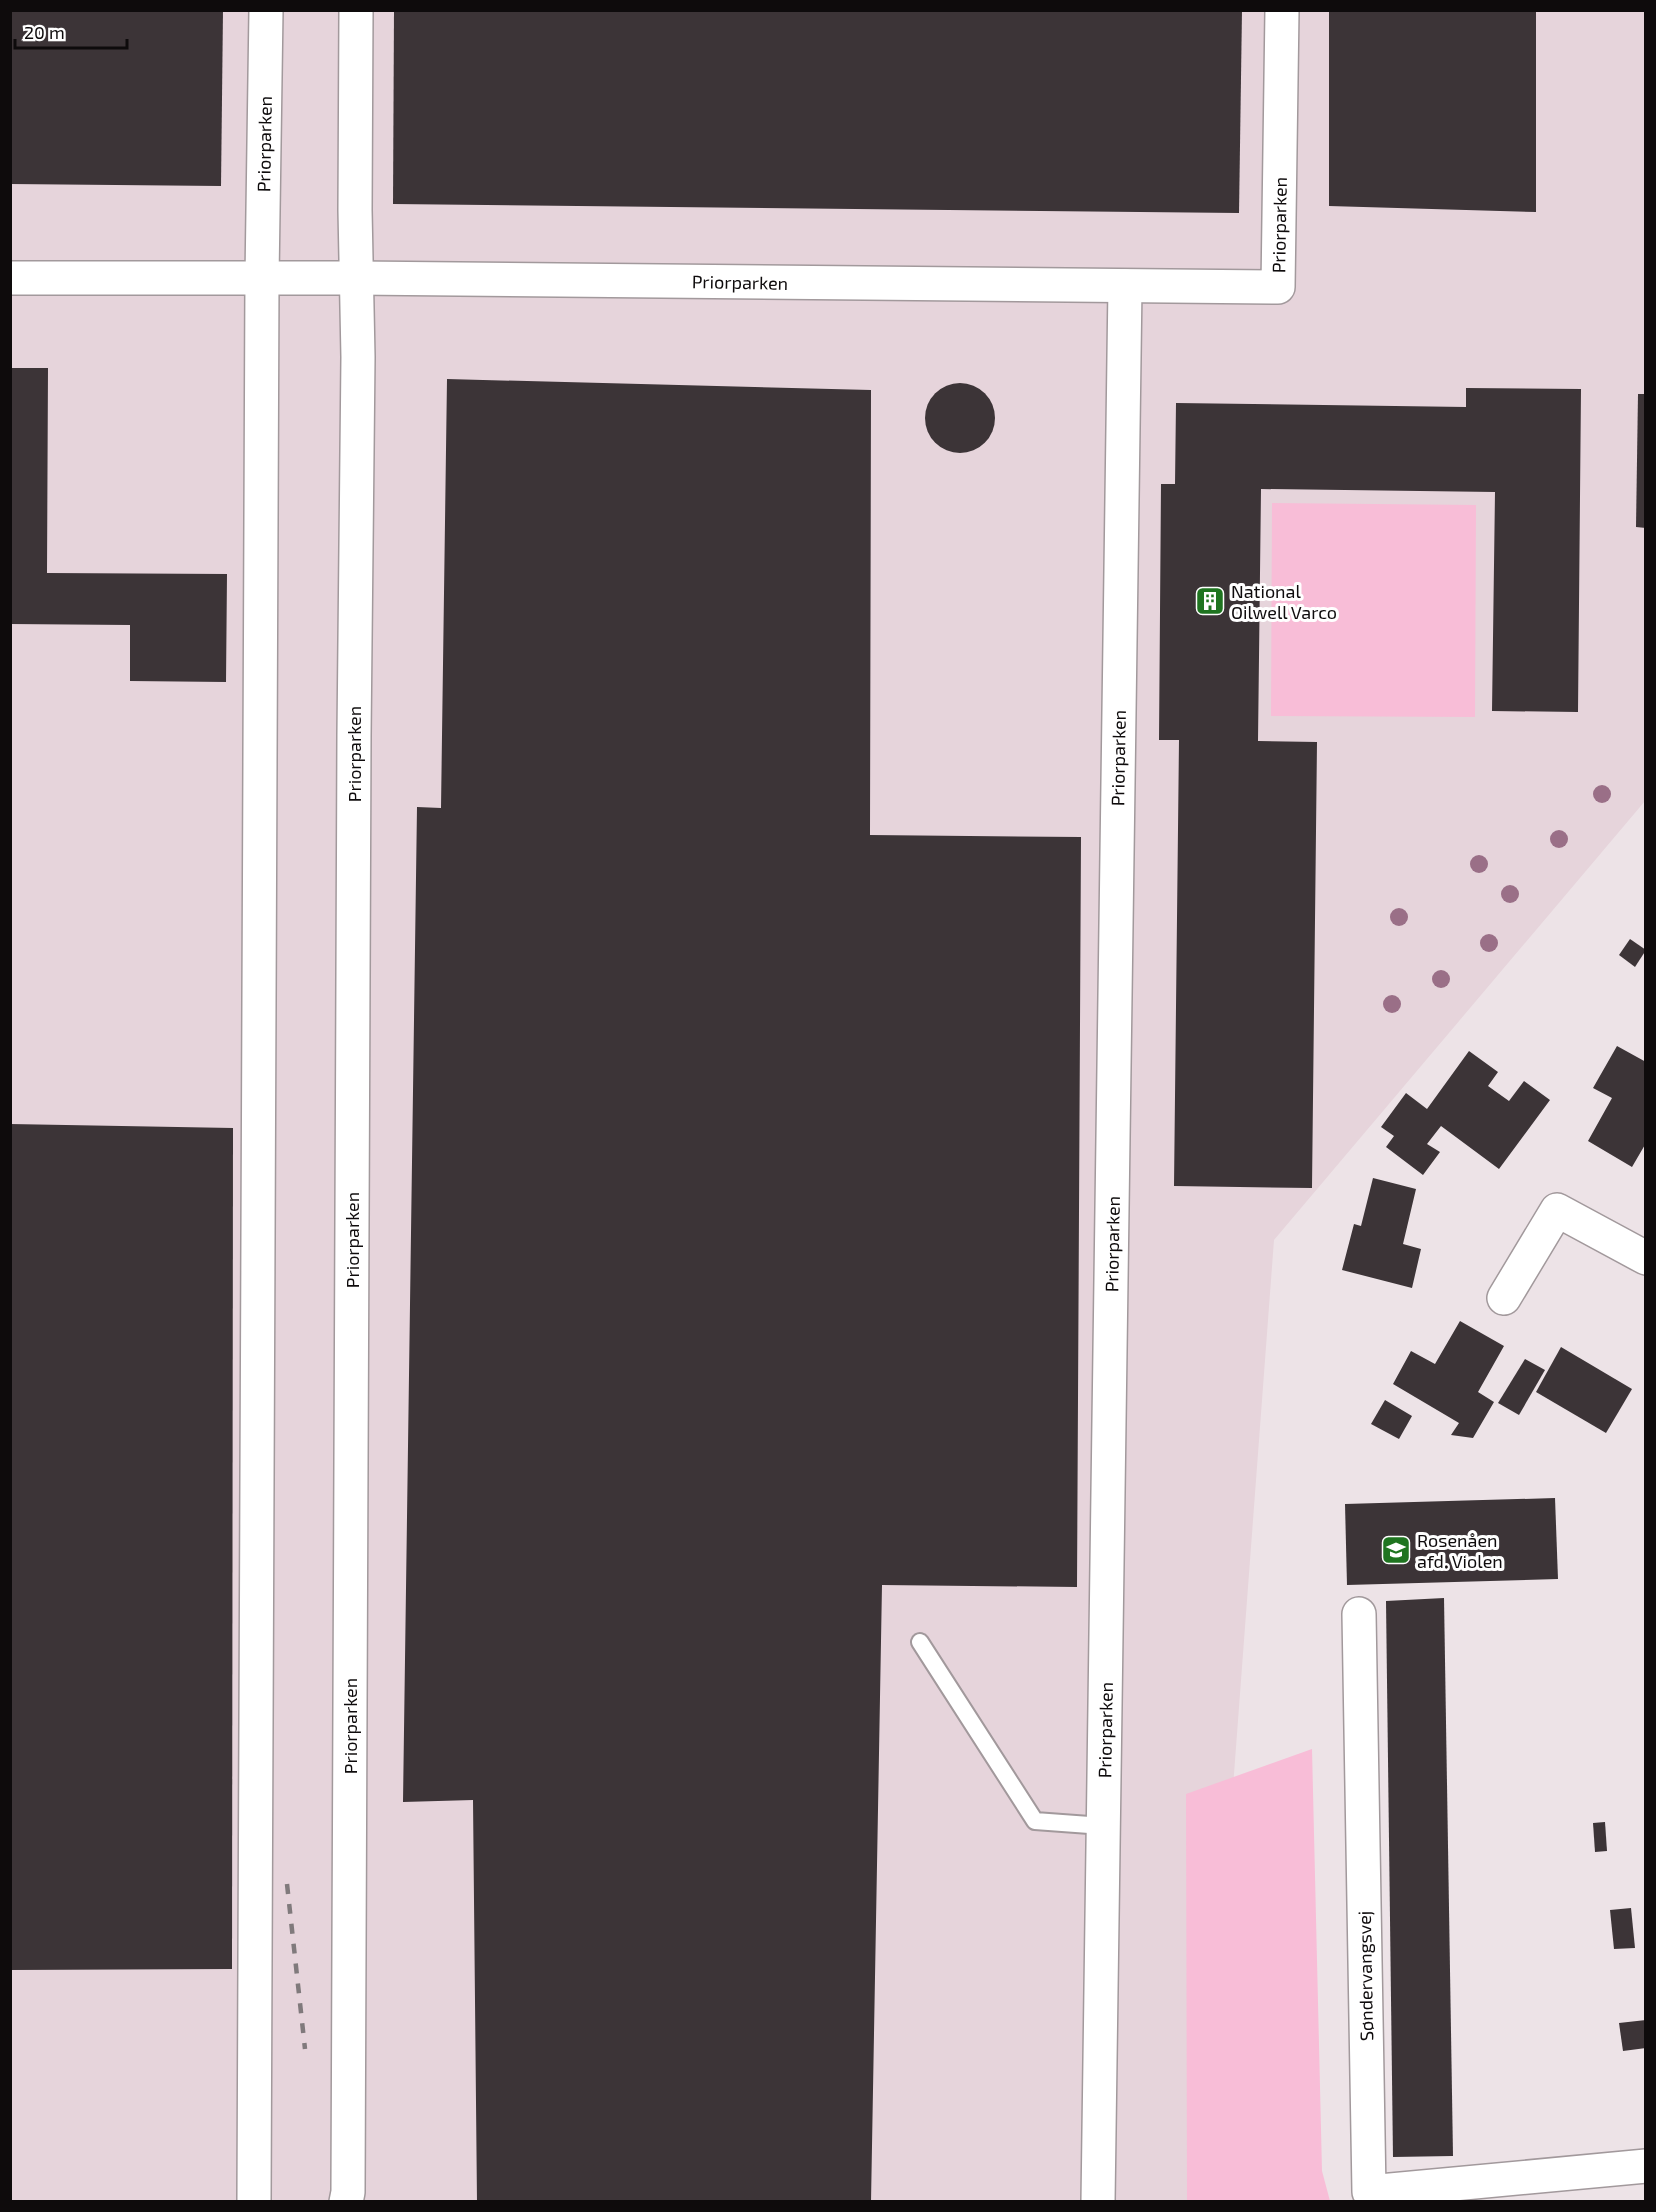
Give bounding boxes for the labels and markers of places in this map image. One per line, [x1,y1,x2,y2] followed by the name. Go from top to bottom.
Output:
[1231,580,1337,623] place label: National Oilwell Varco
[1194,585,1226,617] building icon: National Oilwell Varco
[1417,1529,1503,1572] place label: Rosenåen afd. Violen
[1380,1534,1412,1566] school or university icon: Rosenåen afd. Violen

